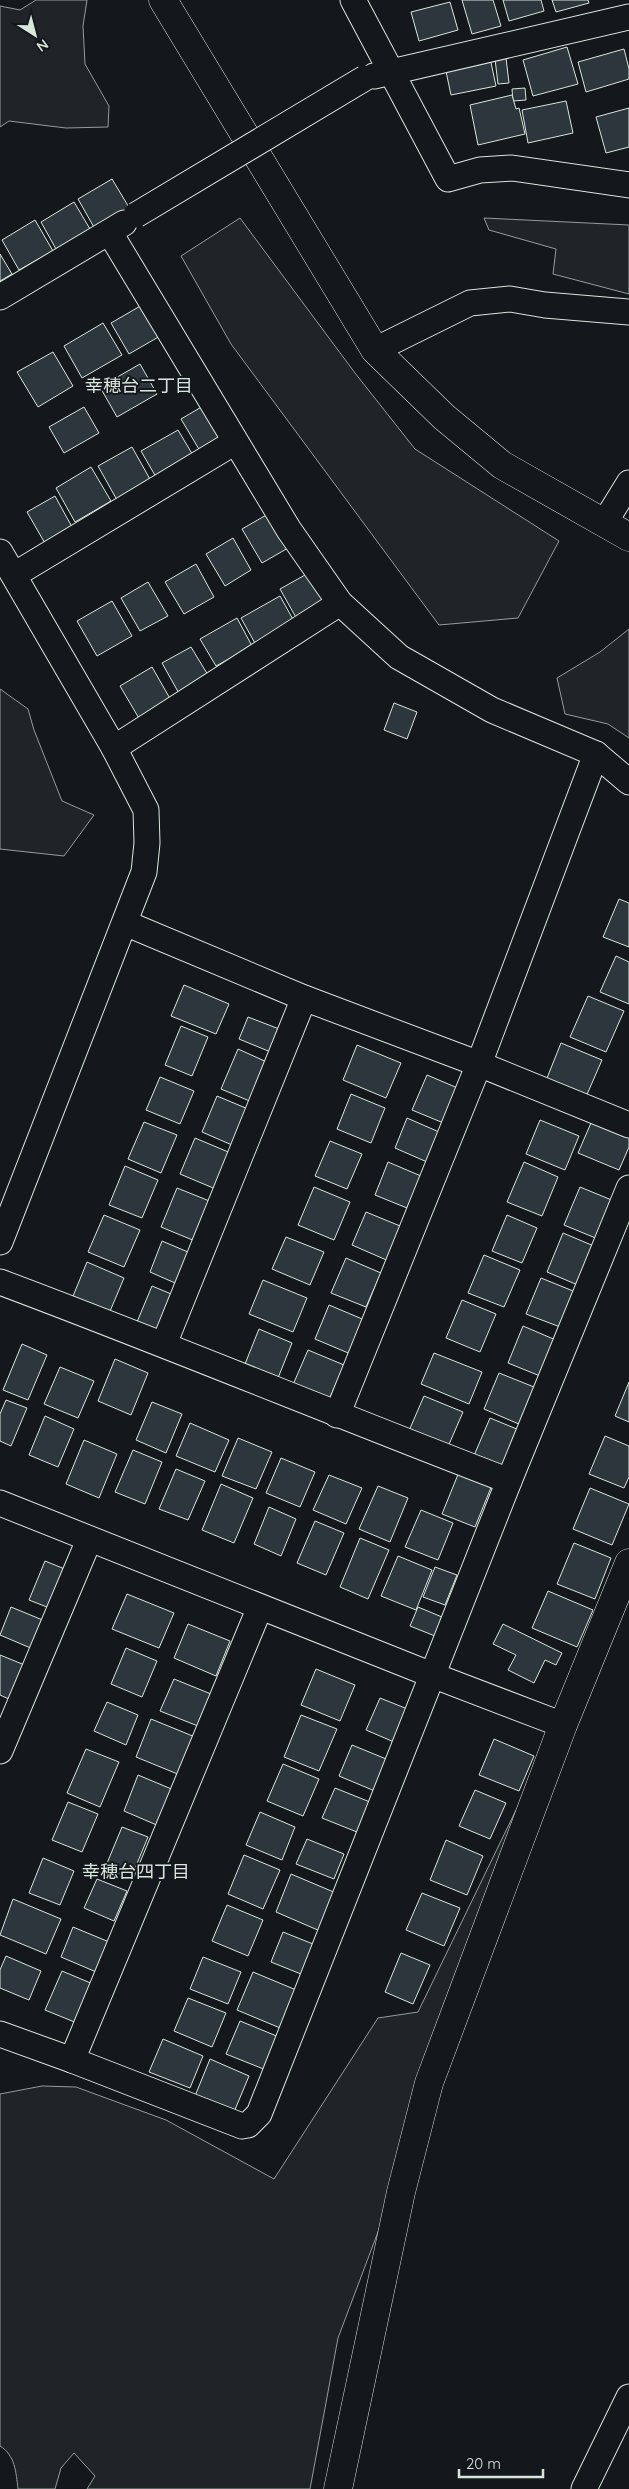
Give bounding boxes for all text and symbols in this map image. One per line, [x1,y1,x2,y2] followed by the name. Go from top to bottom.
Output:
[10,10,60,60] north arrow
[33,35,52,56] text: N
[85,374,193,397] district label: 幸穂台二丁目
[82,1860,190,1883] district label: 幸穂台四丁目
[459,2446,543,2478] scale bar
[466,2454,501,2473] text: 20 m

